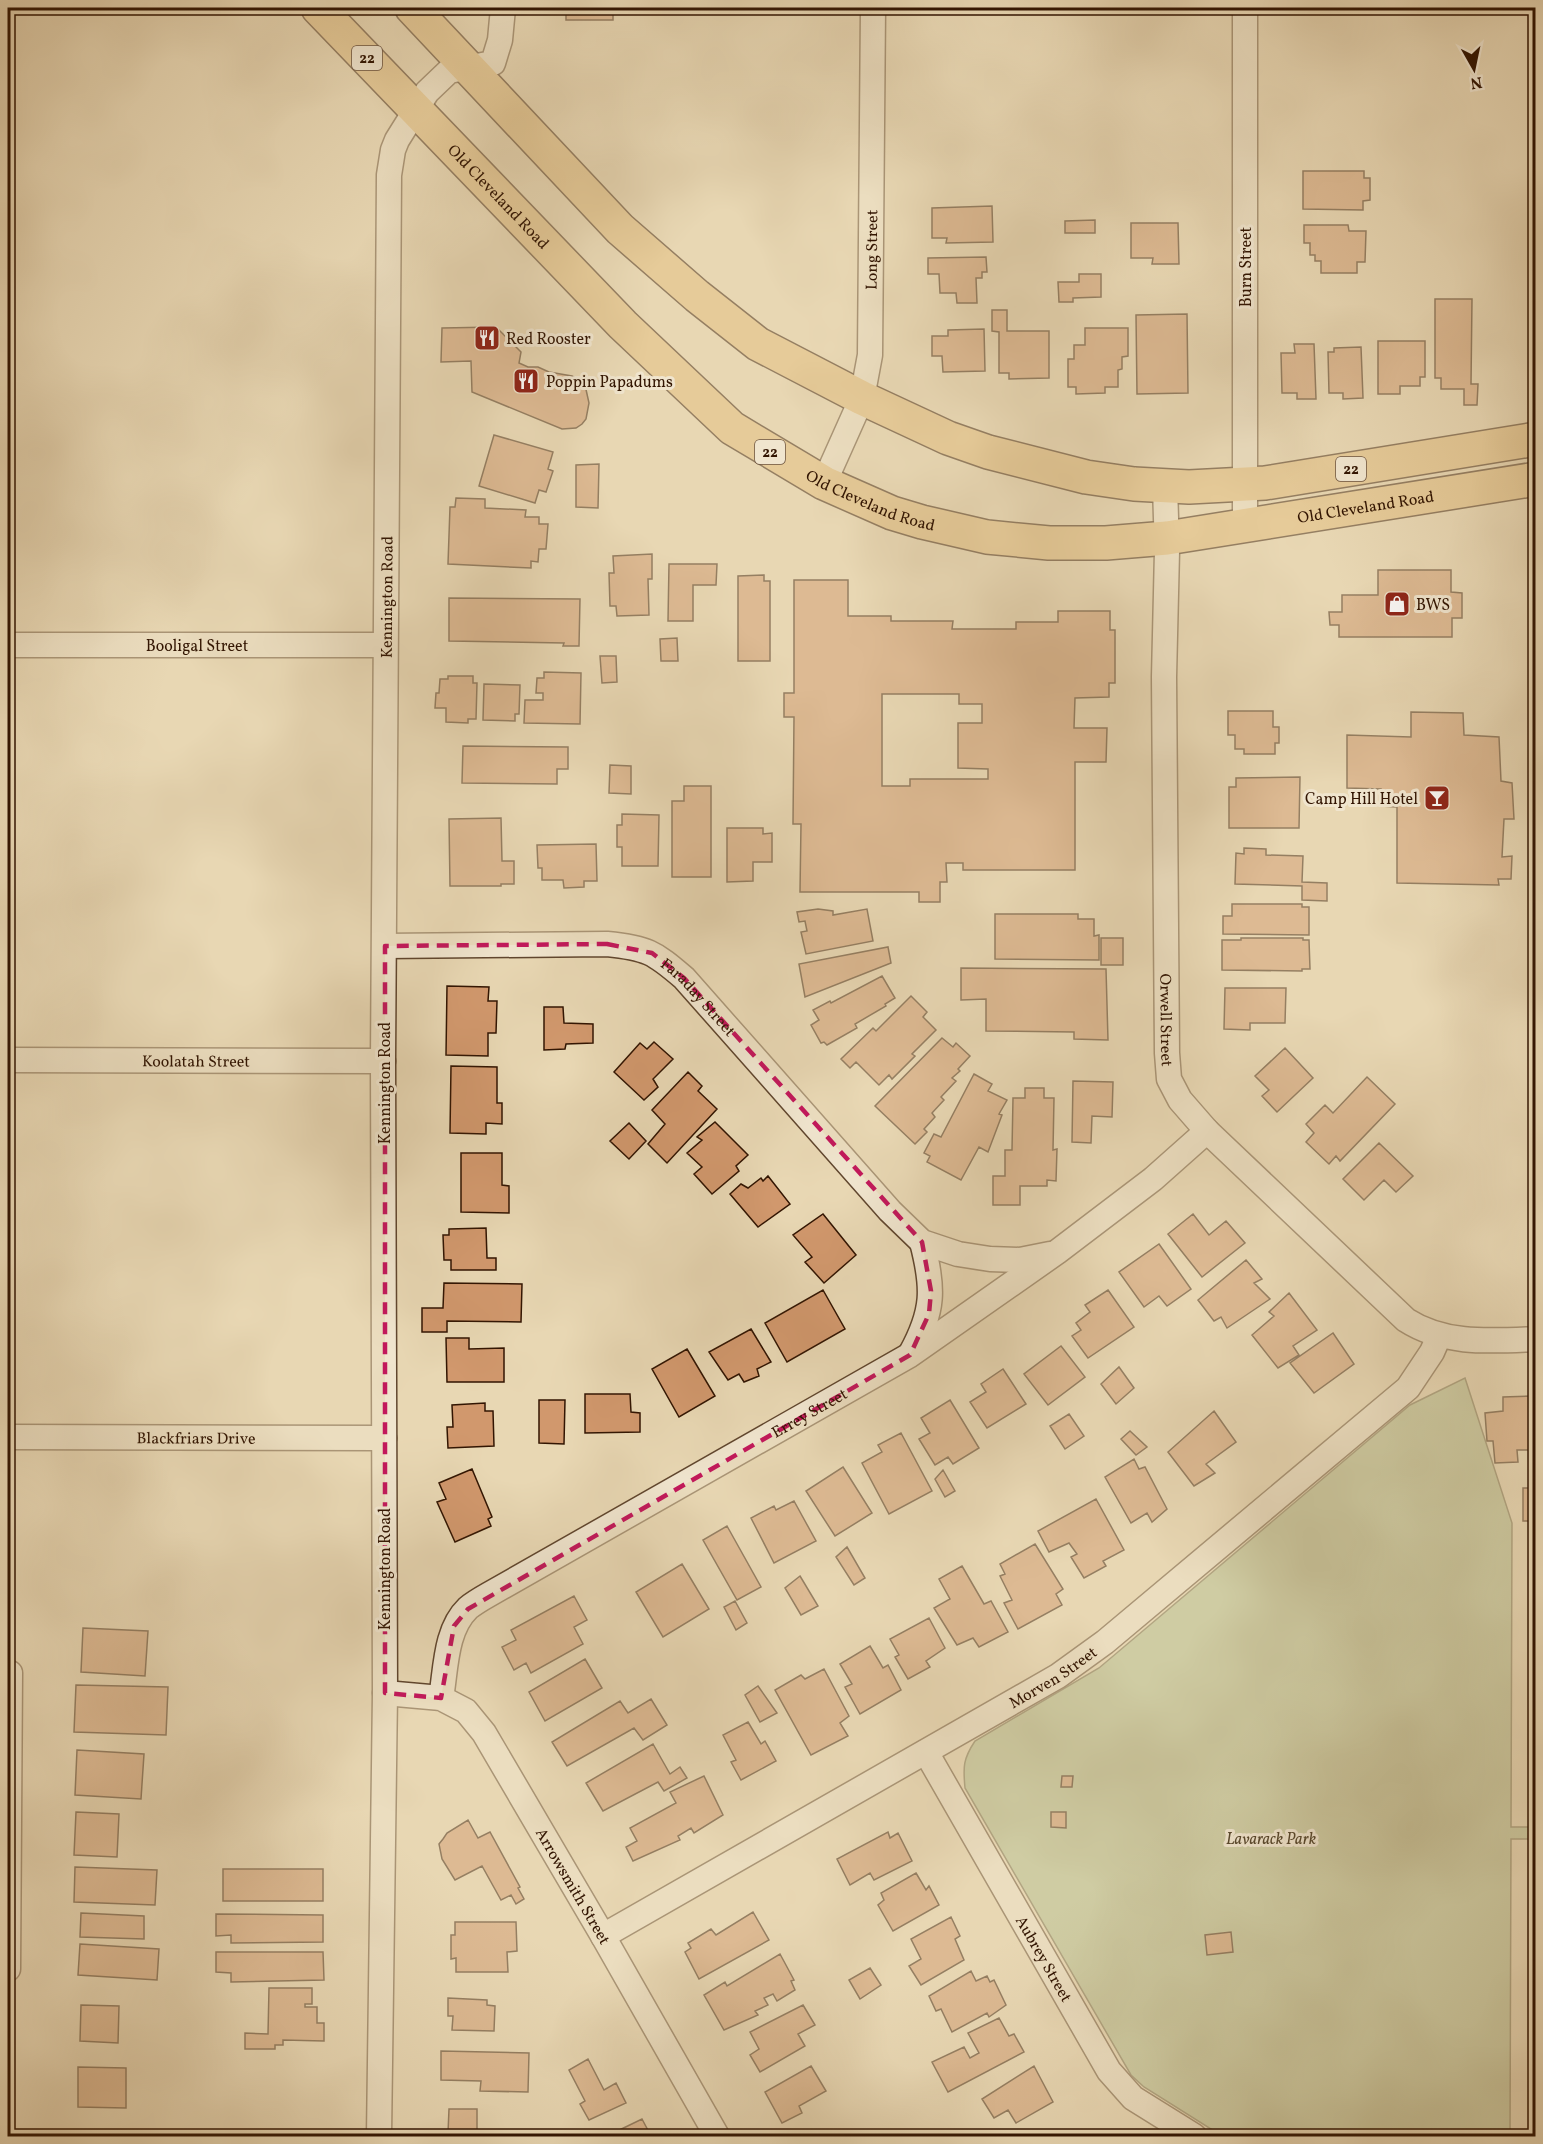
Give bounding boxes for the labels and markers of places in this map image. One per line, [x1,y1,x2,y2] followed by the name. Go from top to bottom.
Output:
[472,323,502,353] restaurant icon: Red Rooster
[506,329,591,351] place label: Red Rooster
[511,366,541,396] restaurant icon: Poppin Papadums
[546,372,673,394] place label: Poppin Papadums
[1382,589,1412,619] shop icon: BWS
[1416,595,1450,617] place label: BWS
[1422,783,1452,813] bar icon: Camp Hill Hotel
[1305,789,1418,811] place label: Camp Hill Hotel

